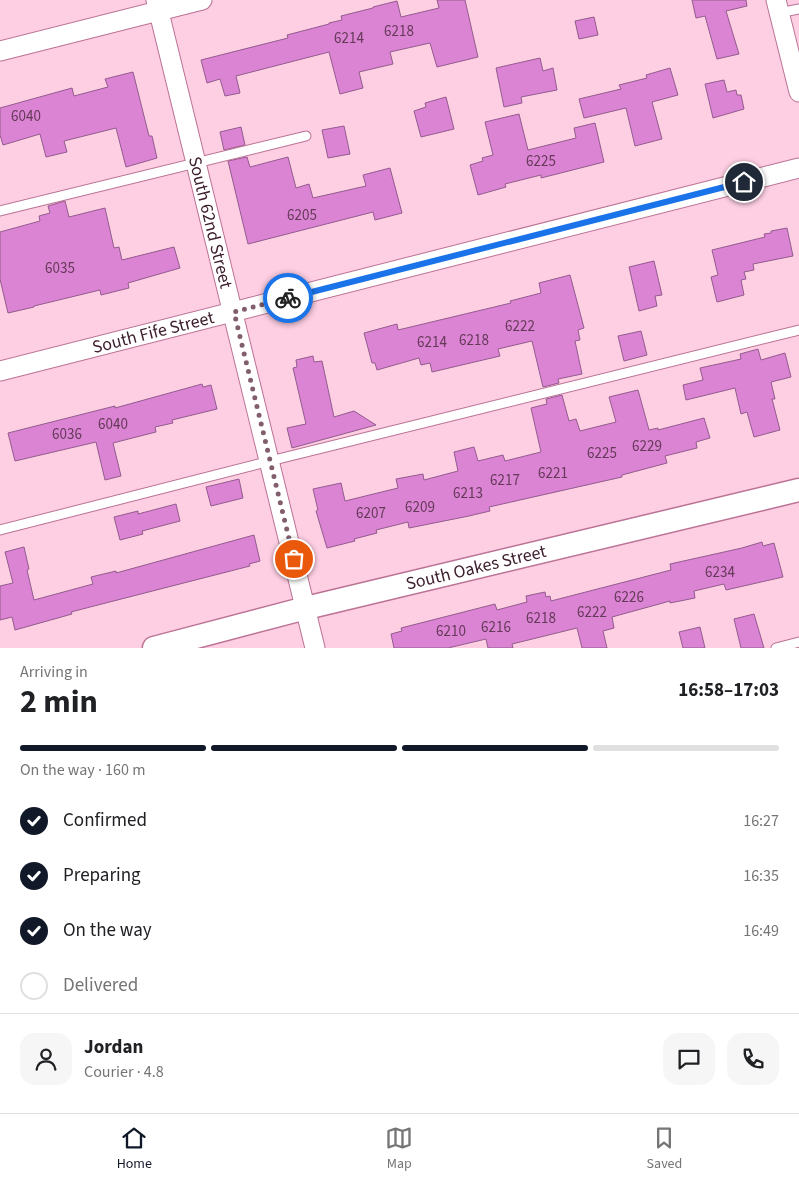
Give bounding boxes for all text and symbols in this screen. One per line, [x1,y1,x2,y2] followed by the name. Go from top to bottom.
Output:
[384,21,414,42] house number: 6218
[334,28,364,49] house number: 6214
[11,106,41,127] house number: 6040
[526,151,556,172] house number: 6225
[182,154,239,291] street label: South 62nd Street
[723,161,765,203] pin
[730,168,758,196] icon: home
[287,205,317,226] house number: 6205
[45,258,75,279] house number: 6035
[263,273,313,323] courier
[274,284,302,312] icon: bike
[90,305,217,360] street label: South Fife Street
[505,316,535,337] house number: 6222
[459,330,489,351] house number: 6218
[417,332,447,353] house number: 6214
[98,414,128,435] house number: 6040
[52,424,82,445] house number: 6036
[632,436,662,457] house number: 6229
[587,443,617,464] house number: 6225
[538,463,568,484] house number: 6221
[490,470,520,491] house number: 6217
[453,483,483,504] house number: 6213
[405,497,435,518] house number: 6209
[356,503,386,524] house number: 6207
[273,538,315,580] pin
[403,538,549,596] street label: South Oakes Street
[280,545,308,573] icon: bag
[705,562,735,583] house number: 6234
[614,587,644,608] house number: 6226
[577,602,607,623] house number: 6222
[526,608,556,629] house number: 6218
[481,617,511,638] house number: 6216
[436,621,466,642] house number: 6210
[20,661,88,683] text: Arriving in
[678,677,779,704] text: 16:58–17:03
[20,679,98,725] text: 2 min
[20,759,145,781] text: On the way · 160 m
[20,807,48,835] icon: check
[63,807,147,834] text: Confirmed
[743,810,779,832] text: 16:27
[20,862,48,890] icon: check
[63,862,141,889] text: Preparing
[743,865,779,887] text: 16:35
[20,917,48,945] icon: check
[63,917,152,944] text: On the way
[743,920,779,942] text: 16:49
[63,972,138,999] text: Delivered
[20,1033,72,1085] button: person
[663,1033,715,1085] button: chat
[727,1033,779,1085] button: phone
[84,1034,143,1061] text: Jordan
[84,1061,164,1083] text: Courier · 4.8
[117,1124,152,1174] tab: Home
[385,1124,413,1174] tab: Map
[647,1124,682,1174] tab: Saved

